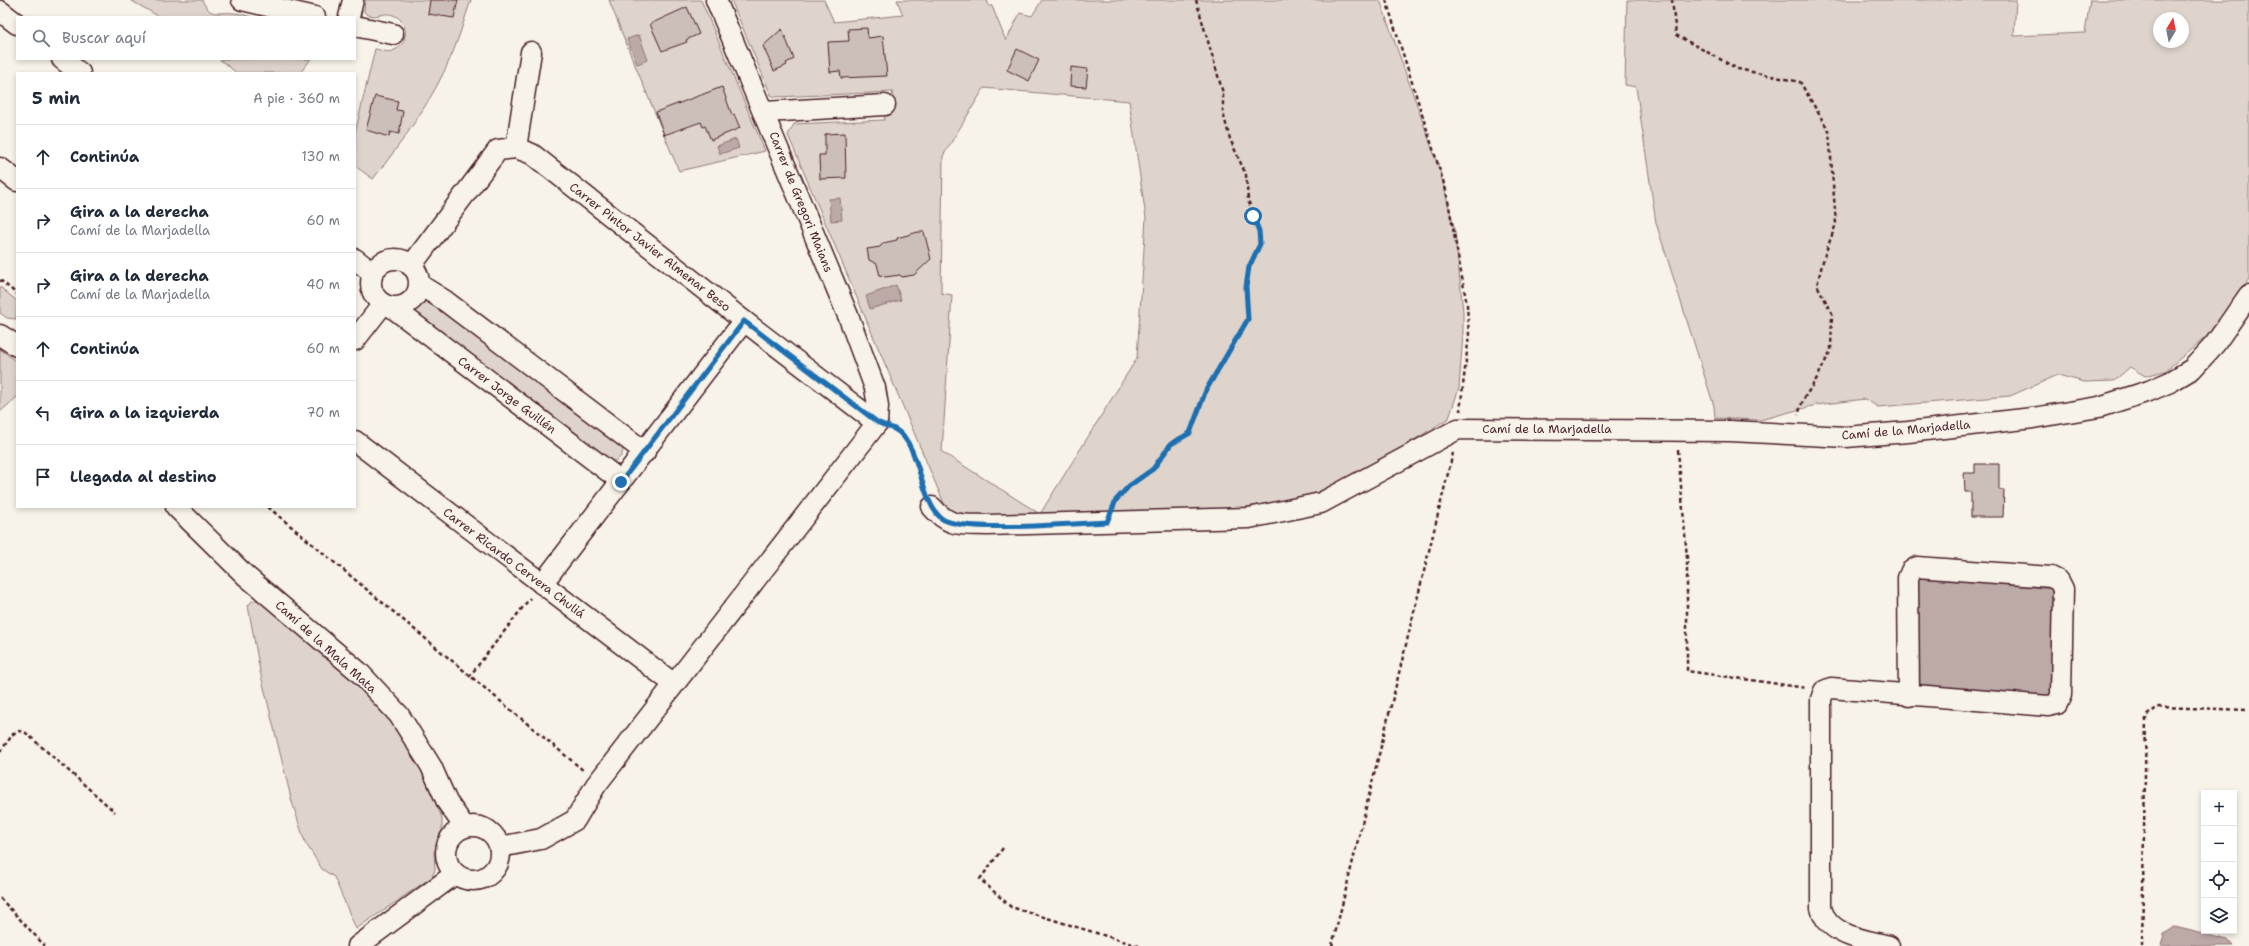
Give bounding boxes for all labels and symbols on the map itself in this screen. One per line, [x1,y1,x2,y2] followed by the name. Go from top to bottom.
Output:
[2153,12,2189,48] north arrow
[765,129,837,275] street label: Carrer de Gregori Maians
[566,179,734,315] street label: Carrer Pintor Javier Almenar Beso
[1244,207,1262,225] route start
[455,353,559,437] street label: Carrer Jorge Guillén
[1841,416,1972,444] street label: Camí de la Marjadella
[1482,421,1612,437] street label: Camí de la Marjadella
[612,473,630,491] route end
[440,504,589,622] street label: Carrer Ricardo Cervera Chuliá
[272,597,380,697] street label: Camí de la Mala Mata

